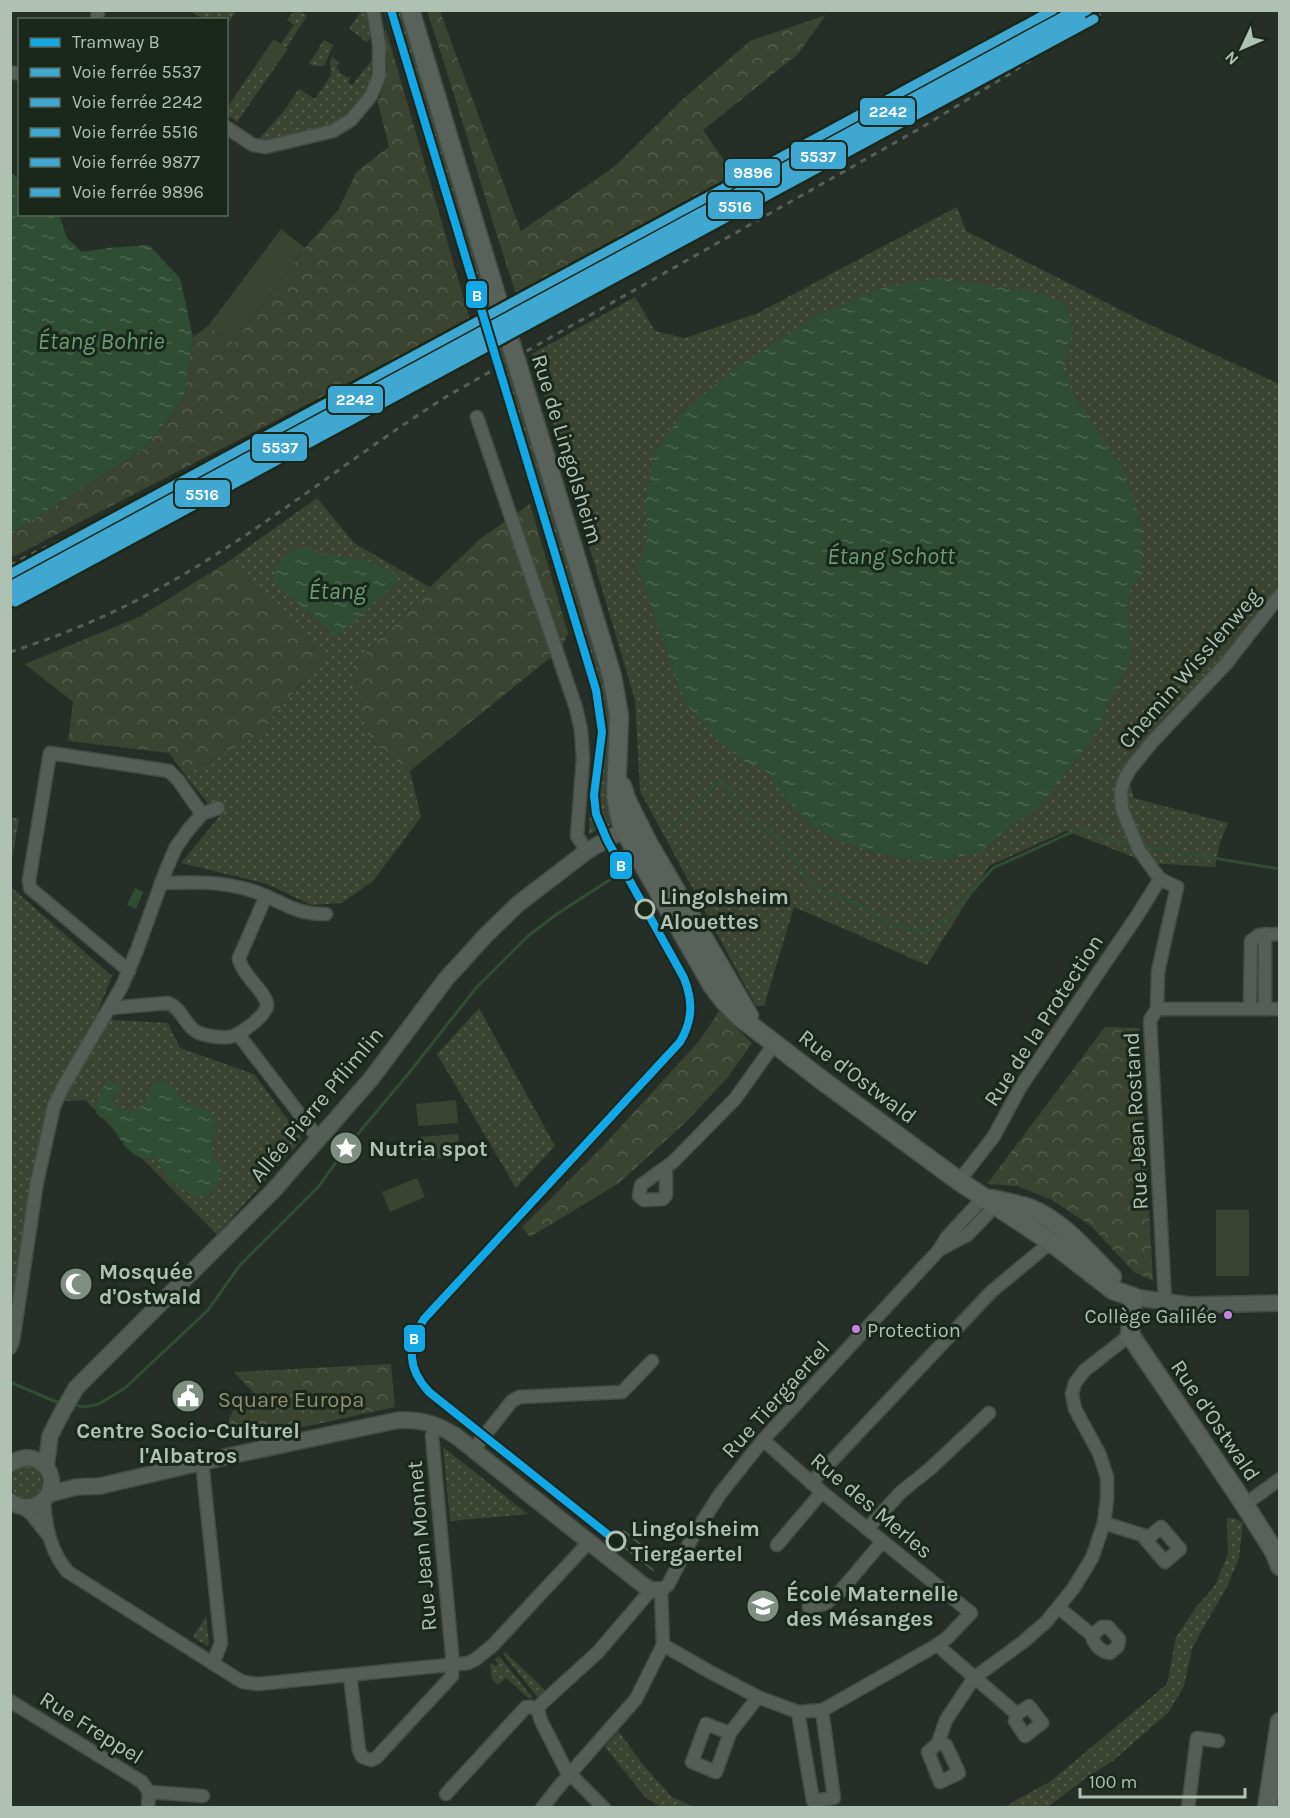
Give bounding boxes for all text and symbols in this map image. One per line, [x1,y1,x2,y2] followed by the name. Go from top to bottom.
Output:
[18,18,228,216] legend
[1212,18,1272,78] north arrow
[72,31,160,53] text: Tramway B
[1221,47,1242,69] text: N
[72,61,201,83] text: Voie ferrée 5537
[72,91,203,113] text: Voie ferrée 2242
[859,97,916,126] line badge: 2242
[869,102,907,121] text: 2242
[72,121,198,143] text: Voie ferrée 5516
[790,141,847,170] line badge: 5537
[800,147,836,166] text: 5537
[72,151,200,173] text: Voie ferrée 9877
[724,158,781,187] line badge: 9896
[733,163,773,182] text: 9896
[72,181,204,203] text: Voie ferrée 9896
[707,191,764,220] line badge: 5516
[718,197,752,216] text: 5516
[465,280,488,309] line badge: B
[472,286,482,305] text: B
[38,327,164,355] water label: Étang Bohrie
[526,351,608,547] street label: Rue de Lingolsheim
[327,385,384,414] line badge: 2242
[336,390,374,409] text: 2242
[251,433,308,462] line badge: 5537
[262,438,298,457] text: 5537
[174,479,231,508] line badge: 5516
[185,485,219,504] text: 5516
[827,542,956,570] water label: Étang Schott
[308,577,367,605] water label: Étang
[1113,583,1267,754] street label: Chemin Wisslenweg
[609,851,633,880] line badge: B
[616,856,626,875] text: B
[660,884,789,935] place label: Lingolsheim Alouettes
[635,899,655,919] marker: Lingolsheim Alouettes
[979,930,1109,1111] street label: Rue de la Protection
[244,1022,389,1187] street label: Allée Pierre Pflimlin
[793,1024,921,1129] street label: Rue d'Ostwald
[1118,1031,1154,1210] street label: Rue Jean Rostand
[328,1130,364,1166] place icon: Nutria spot
[369,1136,488,1162] place label: Nutria spot
[99,1259,202,1310] place label: Mosquée d'Ostwald
[58,1266,94,1302] mosque icon: Mosquée d'Ostwald
[1084,1305,1217,1328] place label: Collège Galilée
[1222,1309,1234,1321] marker: Collège Galilée
[867,1319,961,1342] place label: Protection
[850,1323,862,1335] marker: Protection
[403,1324,426,1353] line badge: B
[409,1329,419,1348] text: B
[716,1335,835,1464] street label: Rue Tiergaertel
[1165,1355,1265,1486] street label: Rue d'Ostwald
[170,1378,206,1414] public building icon: Centre Socio-Culturel l'Albatros
[218,1387,364,1413] park label: Square Europa
[76,1418,300,1469] place label: Centre Socio-Culturel l'Albatros
[805,1447,938,1564] street label: Rue des Merles
[402,1460,442,1632] street label: Rue Jean Monnet
[631,1516,760,1567] place label: Lingolsheim Tiergaertel
[606,1531,626,1551] marker: Lingolsheim Tiergaertel
[786,1580,958,1632] place label: École Maternelle des Mésanges
[745,1588,781,1624] school or university icon: École Maternelle des Mésanges
[35,1686,148,1770] street label: Rue Freppel
[1080,1761,1245,1799] scale bar
[1089,1771,1137,1793] text: 100 m

